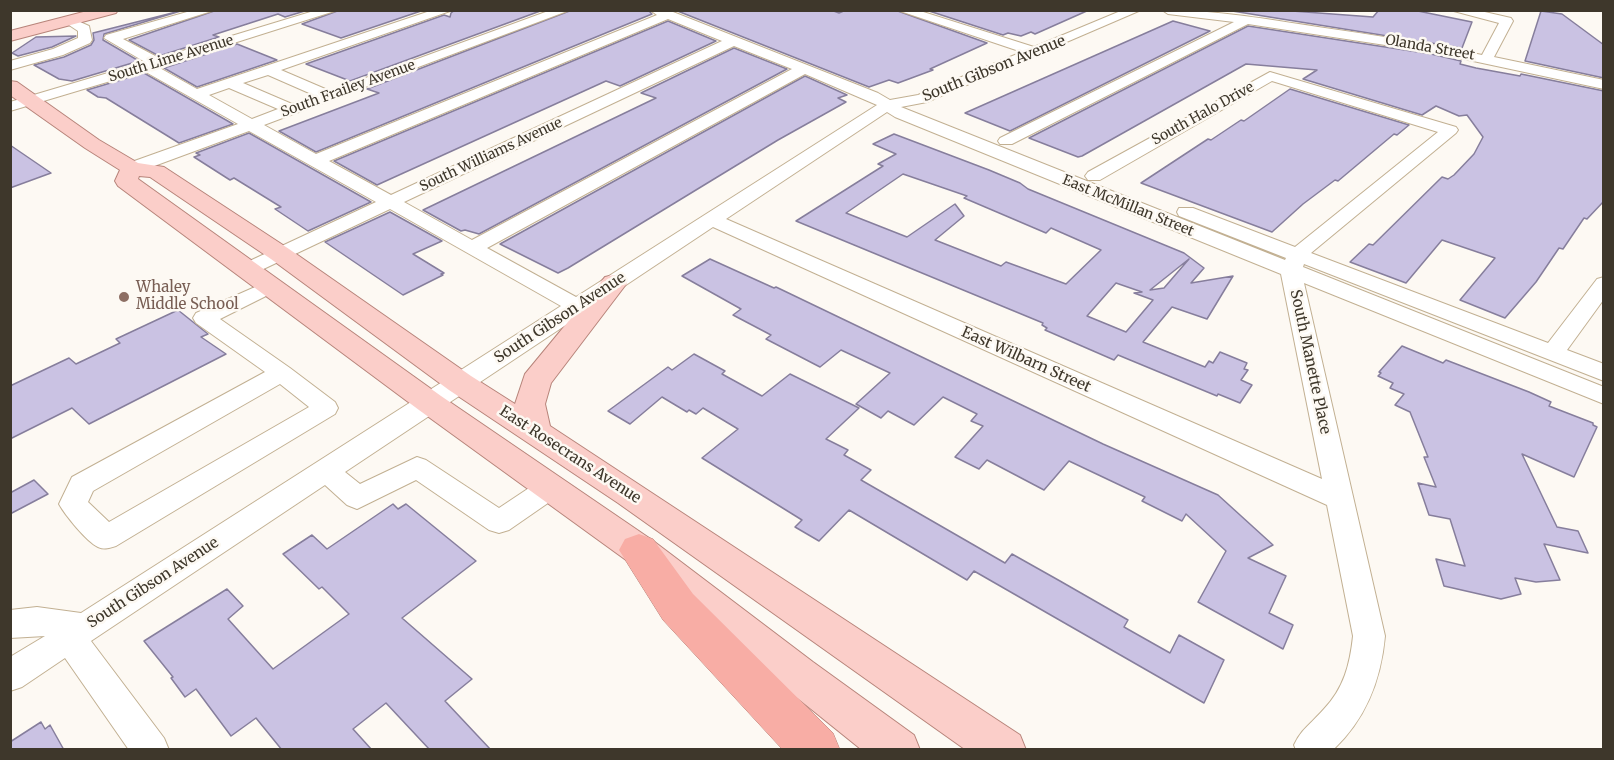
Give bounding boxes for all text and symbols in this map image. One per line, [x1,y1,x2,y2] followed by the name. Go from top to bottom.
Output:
[106,32,236,86] street label: South Lime Avenue
[920,32,1068,106] street label: South Gibson Avenue
[1384,32,1476,64] street label: Olanda Street
[278,57,418,121] street label: South Frailey Avenue
[1149,79,1257,149] street label: South Halo Drive
[417,115,565,195] street label: South Williams Avenue
[1060,172,1196,240] street label: East McMillan Street
[491,269,629,367] street label: South Gibson Avenue
[136,279,239,314] place label: Whaley Middle School
[1286,288,1334,436] street label: South Manette Place
[117,290,131,304] marker: Whaley Middle School
[959,323,1093,397] street label: East Wilbarn Street
[496,402,644,508] street label: East Rosecrans Avenue
[84,534,222,632] street label: South Gibson Avenue

